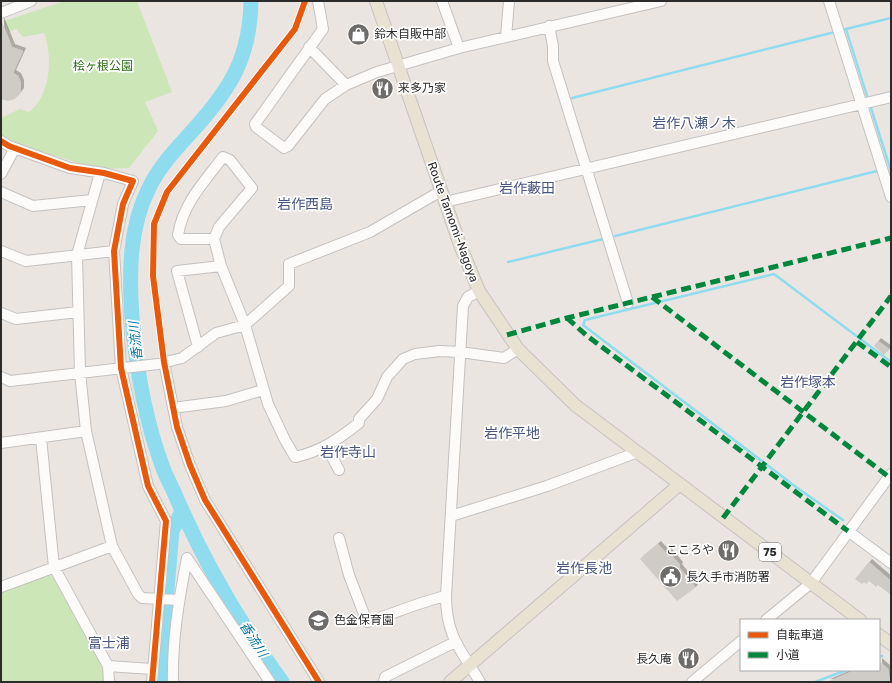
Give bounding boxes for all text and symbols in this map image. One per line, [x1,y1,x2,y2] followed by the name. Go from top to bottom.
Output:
[345,21,371,47] shop icon: 鈴木自販中部
[374,27,446,41] place label: 鈴木自販中部
[73,59,133,73] park label: 桧ヶ根公園
[370,75,396,101] restaurant icon: 来多乃家
[398,81,446,95] place label: 来多乃家
[652,115,736,132] district label: 岩作八瀬ノ木
[425,160,481,284] street label: Route Tamomi-Nagoya
[499,180,555,197] district label: 岩作藪田
[277,196,333,213] district label: 岩作西島
[126,319,145,361] water label: 香流川
[780,374,836,391] district label: 岩作塚本
[484,425,540,442] district label: 岩作平地
[320,444,376,461] district label: 岩作寺山
[716,537,742,563] restaurant icon: こころや
[666,543,714,557] place label: こころや
[759,543,781,561] road number: 75
[556,560,612,577] district label: 岩作長池
[658,564,684,590] public building icon: 長久手市消防署
[686,570,770,584] place label: 長久手市消防署
[305,607,331,633] school or university icon: 色金保育園
[334,613,394,627] place label: 色金保育園
[237,619,272,661] water label: 香流川
[740,619,880,671] legend
[776,628,824,642] text: 自転車道
[88,635,130,652] district label: 富士浦
[675,646,701,672] restaurant icon: 長久庵
[776,648,800,662] text: 小道
[636,652,672,666] place label: 長久庵

